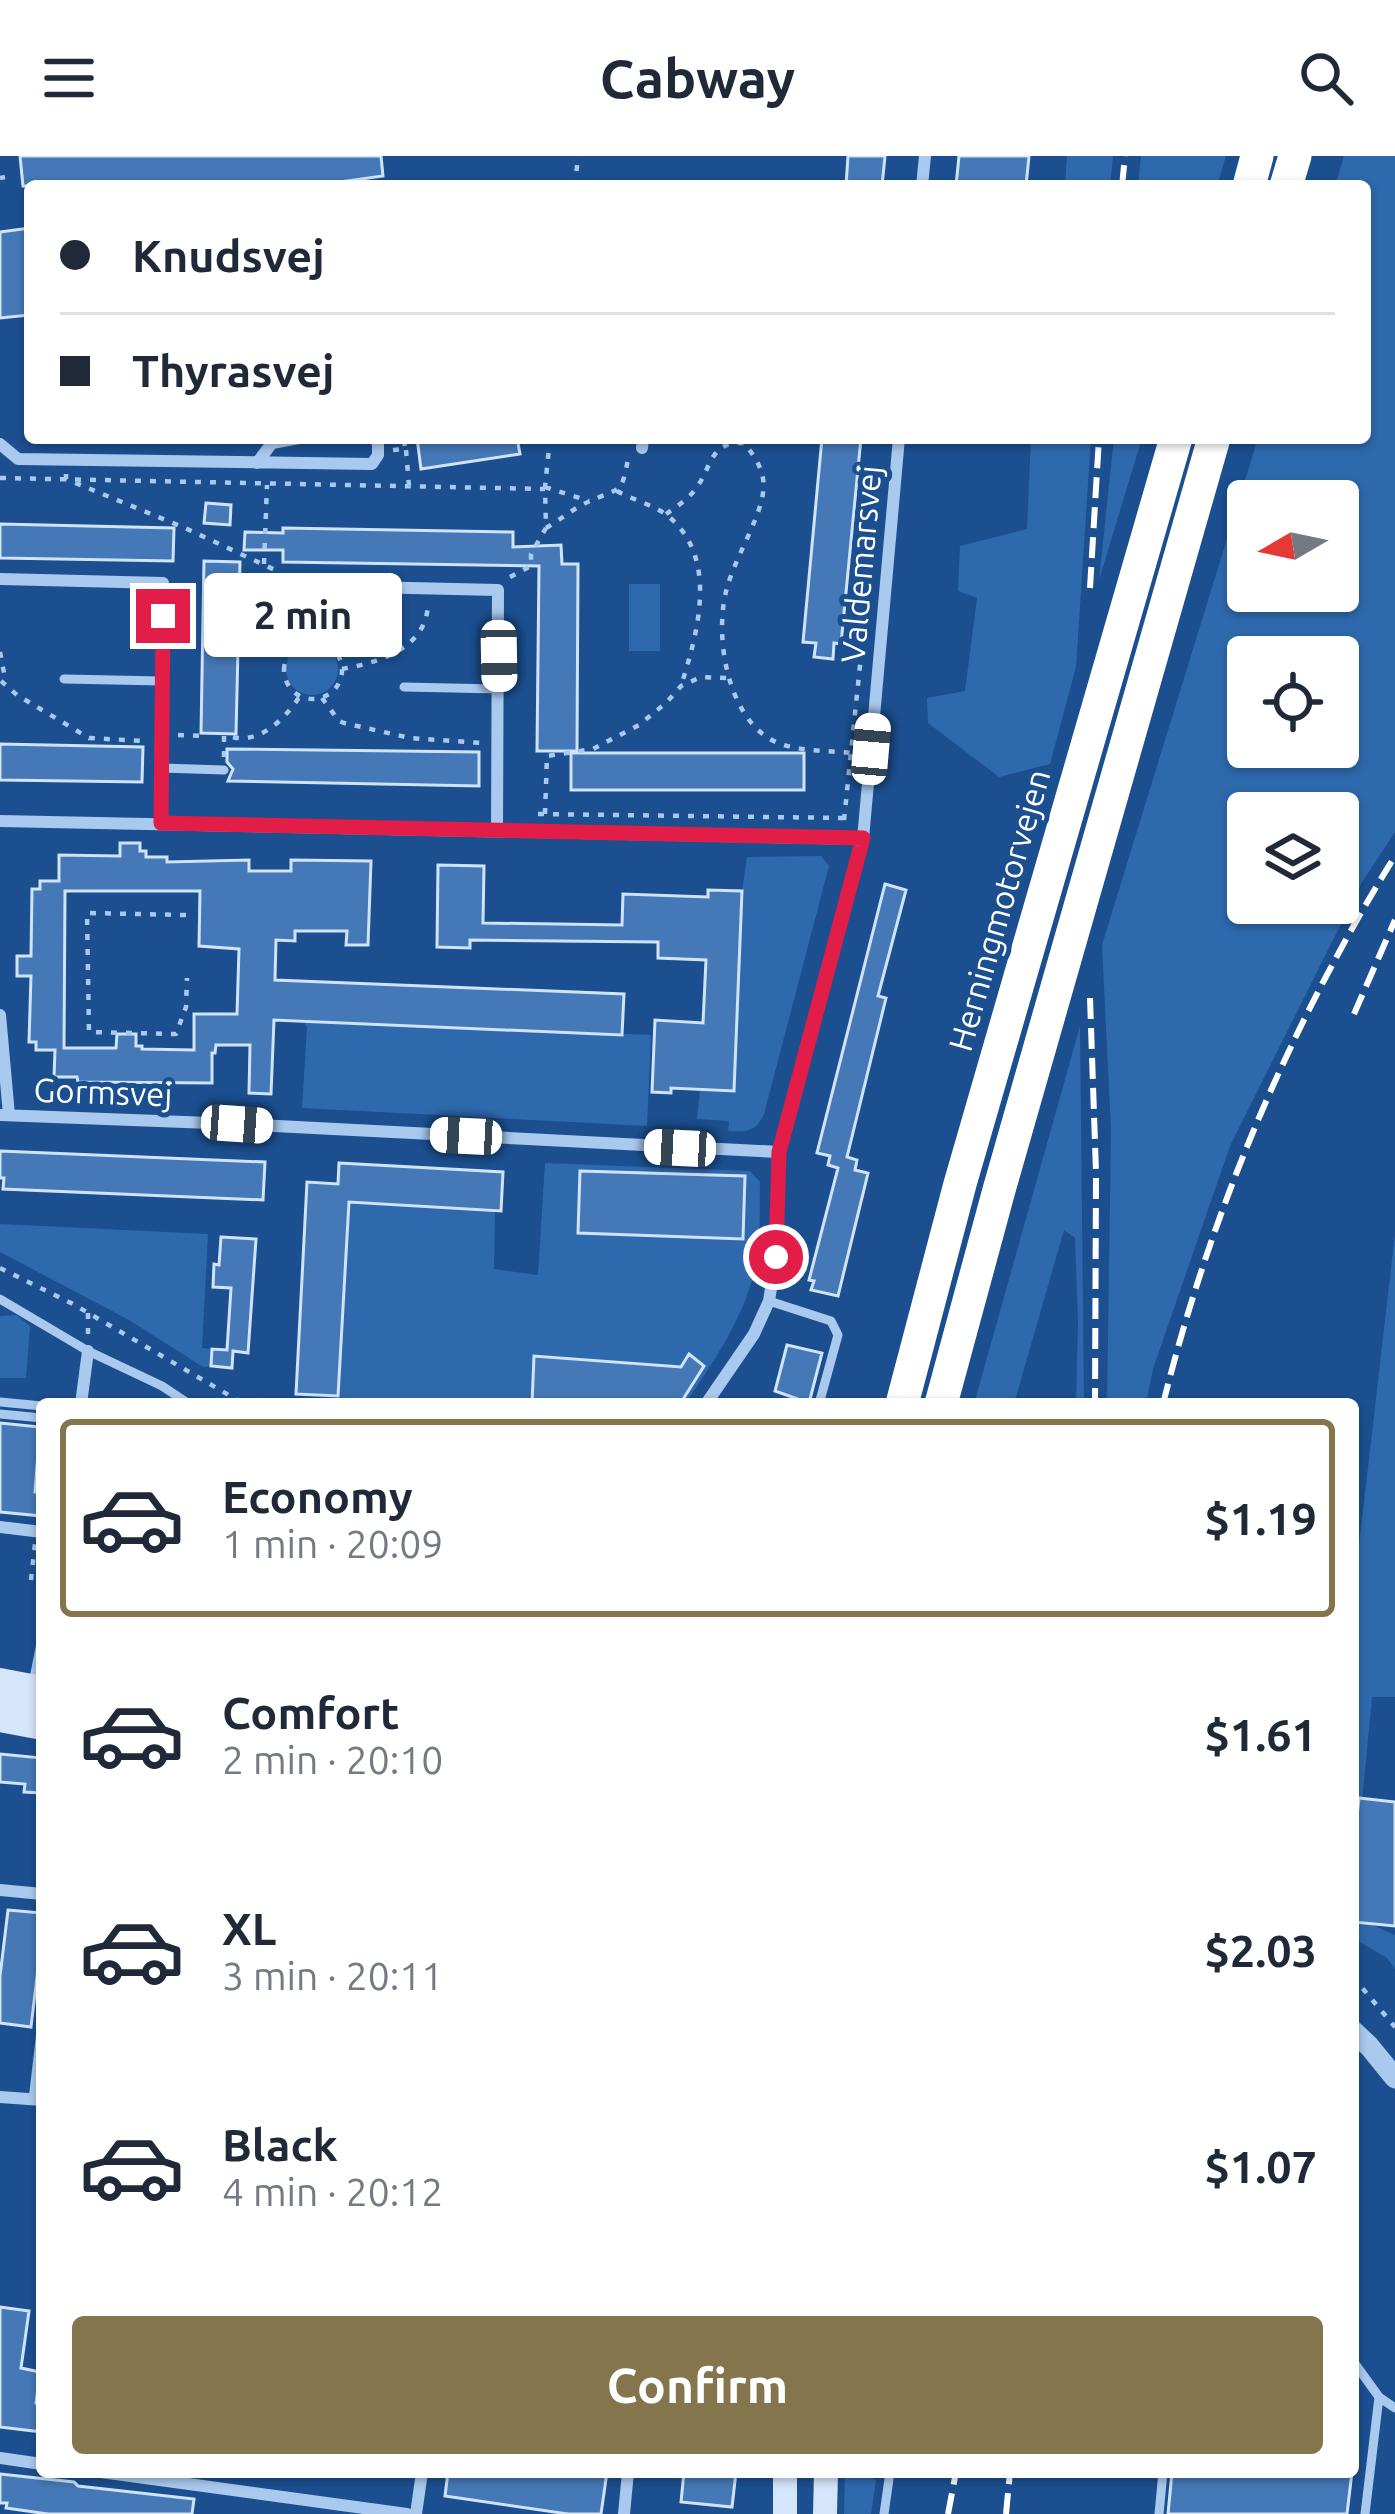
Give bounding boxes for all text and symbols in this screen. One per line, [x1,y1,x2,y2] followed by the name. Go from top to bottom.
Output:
[36,45,102,111] icon: menu
[1293,45,1359,111] icon: search
[600,48,795,108] text: Cabway
[132,230,325,281] text: Knudsvej
[132,345,334,396] text: Thyrasvej
[833,464,888,664] street label: Valdemarsvej
[1227,480,1359,612] north arrow
[1227,480,1359,924] map controls
[205,574,403,658] callout: 2 min
[136,589,190,643] route end
[254,593,352,636] text: 2 min
[480,620,518,692] car
[1227,636,1359,768] button: locate
[850,712,892,786] car
[941,765,1056,1055] street label: Herningmotorvejen
[1227,792,1359,924] button: layers
[33,1071,173,1112] street label: Gormsvej
[200,1104,274,1144] car
[429,1116,503,1156] car
[643,1128,717,1168] car
[749,1230,803,1284] route start
[78,1464,186,1572] icon: car
[222,1471,413,1522] text: Economy
[1204,1493,1317,1544] text: $1.19
[222,1522,443,1565] text: 1 min · 20:09
[78,1680,186,1788] icon: car
[222,1687,399,1738] text: Comfort
[1204,1709,1317,1760] text: $1.61
[222,1738,443,1781] text: 2 min · 20:10
[78,1896,186,2004] icon: car
[222,1903,276,1954] text: XL
[1204,1925,1317,1976] text: $2.03
[222,1954,443,1997] text: 3 min · 20:11
[78,2112,186,2220] icon: car
[222,2119,338,2170] text: Black
[1204,2141,1317,2192] text: $1.07
[222,2170,443,2213] text: 4 min · 20:12
[72,2316,1323,2454] button: Confirm

